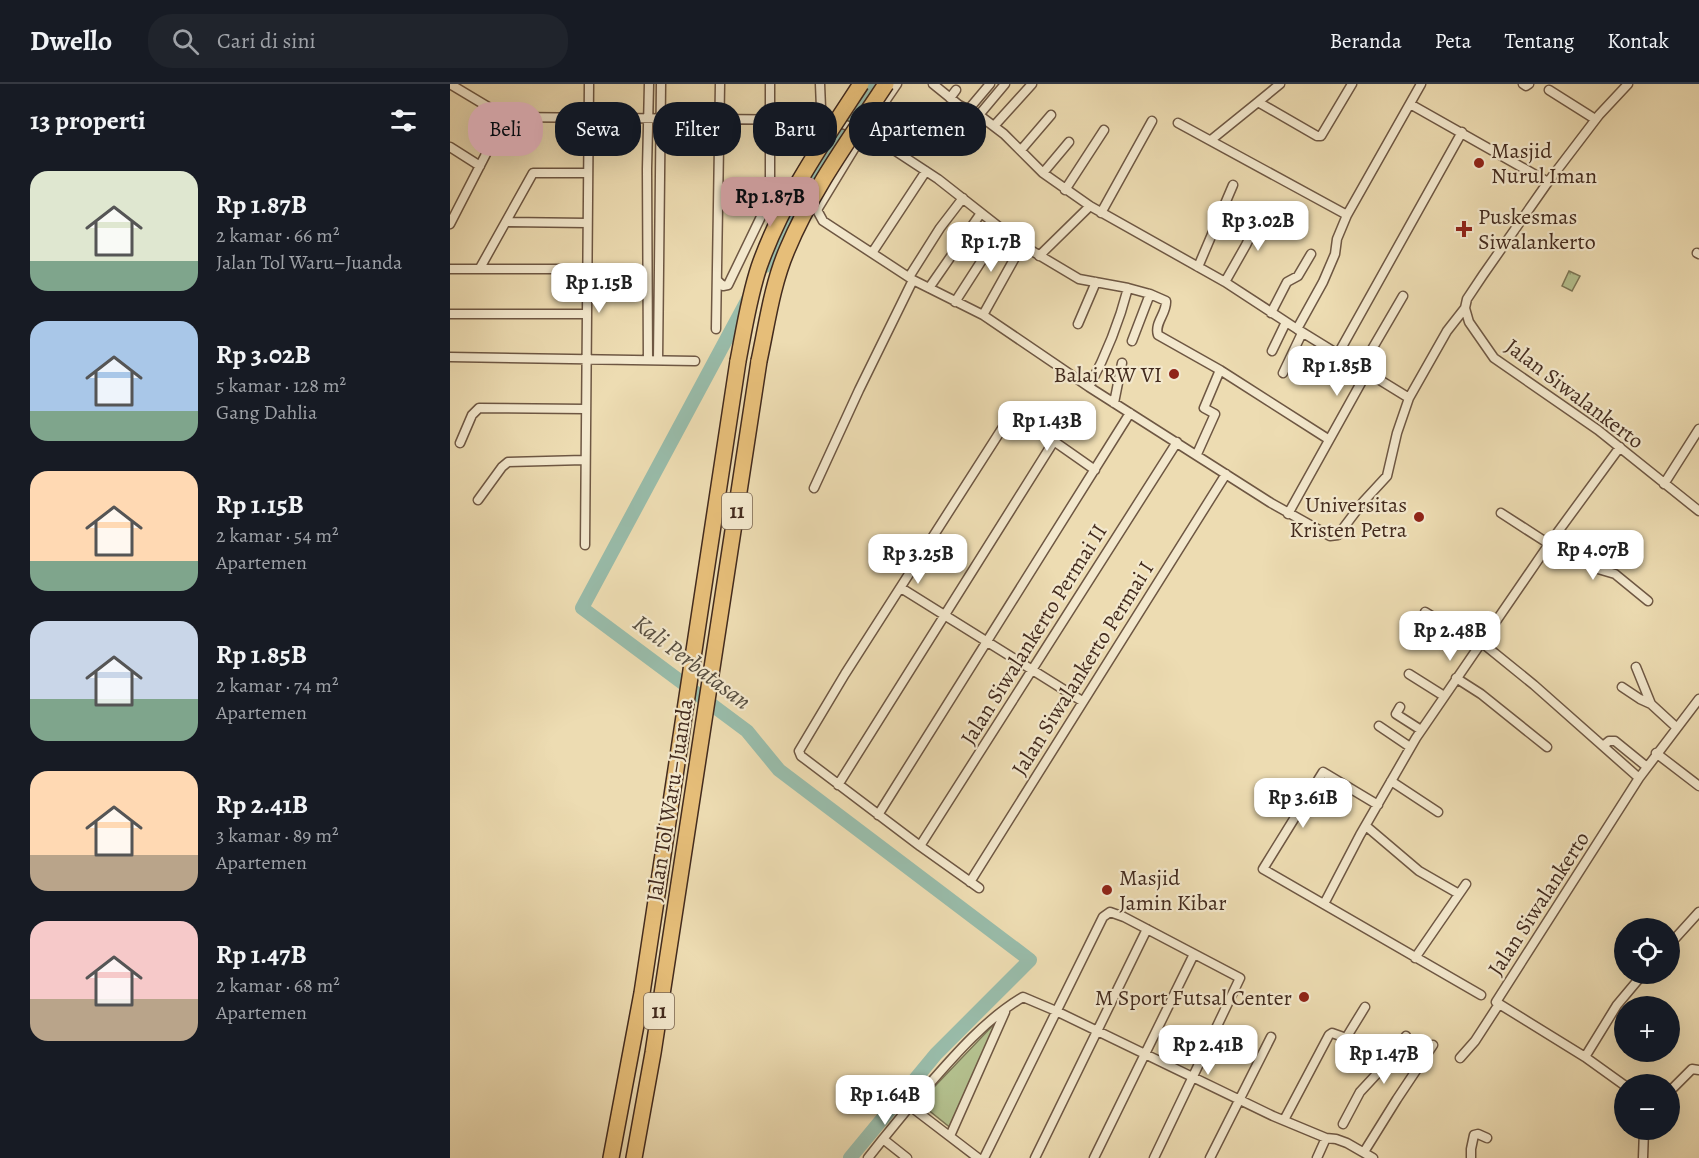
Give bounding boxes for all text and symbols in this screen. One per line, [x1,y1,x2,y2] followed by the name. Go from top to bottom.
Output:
[148,14,568,68] search box
[30,22,112,60] text: Dwello
[169,25,202,58] icon: search
[217,26,316,56] text: Cari di sini
[1330,27,1402,55] text: Beranda
[1435,27,1471,55] text: Peta
[1504,27,1574,55] text: Tentang
[1607,27,1669,55] text: Kontak
[468,102,543,156] chip: Beli
[555,102,641,156] chip: Sewa
[653,102,741,156] chip: Filter
[753,102,837,156] chip: Baru
[849,102,986,156] chip: Apartemen
[30,103,146,138] text: 13 properti
[387,104,420,137] icon: filters
[1491,136,1597,191] place label: Masjid Nurul Iman
[1472,156,1486,170] marker: Masjid Nurul Iman
[708,177,832,228] pin: Rp 1.87B
[735,183,805,210] text: Rp 1.87B
[216,187,307,222] text: Rp 1.87B
[78,195,150,267] icon: home
[1196,201,1320,252] pin: Rp 3.02B
[1478,202,1596,257] place label: Puskesmas Siwalankerto
[1222,207,1295,234] text: Rp 3.02B
[1455,220,1473,238] marker: Puskesmas Siwalankerto
[216,222,339,249] text: 2 kamar · 66 m²
[936,222,1046,273] pin: Rp 1.7B
[961,228,1021,255] text: Rp 1.7B
[216,249,402,276] text: Jalan Tol Waru–Juanda
[537,263,661,314] pin: Rp 1.15B
[565,269,633,296] text: Rp 1.15B
[1499,332,1650,456] street label: Jalan Siwalankerto
[216,337,311,372] text: Rp 3.02B
[78,345,150,417] icon: home
[1275,346,1399,397] pin: Rp 1.85B
[1302,352,1372,379] text: Rp 1.85B
[1053,360,1162,390] place label: Balai RW VI
[1167,367,1181,381] marker: Balai RW VI
[216,372,346,399] text: 5 kamar · 128 m²
[216,399,317,426] text: Gang Dahlia
[985,401,1109,452] pin: Rp 1.43B
[1012,407,1082,434] text: Rp 1.43B
[216,487,304,522] text: Rp 1.15B
[1289,490,1408,545] place label: Universitas Kristen Petra
[722,493,752,529] road number: 11
[78,495,150,567] icon: home
[1412,510,1426,524] marker: Universitas Kristen Petra
[954,519,1112,749] street label: Jalan Siwalankerto Permai II
[216,522,339,549] text: 2 kamar · 54 m²
[1531,530,1655,581] pin: Rp 4.07B
[856,534,980,585] pin: Rp 3.25B
[1557,536,1629,563] text: Rp 4.07B
[882,540,954,567] text: Rp 3.25B
[216,549,307,576] text: Apartemen
[1005,556,1159,780] street label: Jalan Siwalankerto Permai I
[626,607,758,717] water label: Kali Perbatasan
[1388,611,1512,662] pin: Rp 2.48B
[1413,617,1487,644] text: Rp 2.48B
[216,637,307,672] text: Rp 1.85B
[78,645,150,717] icon: home
[216,672,338,699] text: 2 kamar · 74 m²
[639,696,701,904] street label: Jalan Tol Waru–Juanda
[216,699,307,726] text: Apartemen
[1241,778,1365,829] pin: Rp 3.61B
[1268,784,1338,811] text: Rp 3.61B
[216,787,308,822] text: Rp 2.41B
[78,795,150,867] icon: home
[216,822,339,849] text: 3 kamar · 89 m²
[1481,826,1597,982] street label: Jalan Siwalankerto
[216,849,307,876] text: Apartemen
[1119,863,1227,918] place label: Masjid Jamin Kibar
[1100,883,1114,897] marker: Masjid Jamin Kibar
[1614,918,1680,1140] map controls
[1614,918,1680,984] button: locate
[216,937,307,972] text: Rp 1.47B
[78,945,150,1017] icon: home
[216,972,340,999] text: 2 kamar · 68 m²
[1095,983,1292,1013] place label: M Sport Futsal Center
[1297,990,1311,1004] marker: M Sport Futsal Center
[644,993,674,1029] road number: 11
[1614,996,1680,1062] button: +
[216,999,307,1026] text: Apartemen
[1146,1025,1270,1076] pin: Rp 2.41B
[1173,1031,1243,1058] text: Rp 2.41B
[1322,1034,1446,1085] pin: Rp 1.47B
[1349,1040,1419,1067] text: Rp 1.47B
[1614,1074,1680,1140] button: −
[823,1075,947,1126] pin: Rp 1.64B
[850,1081,920,1108] text: Rp 1.64B

